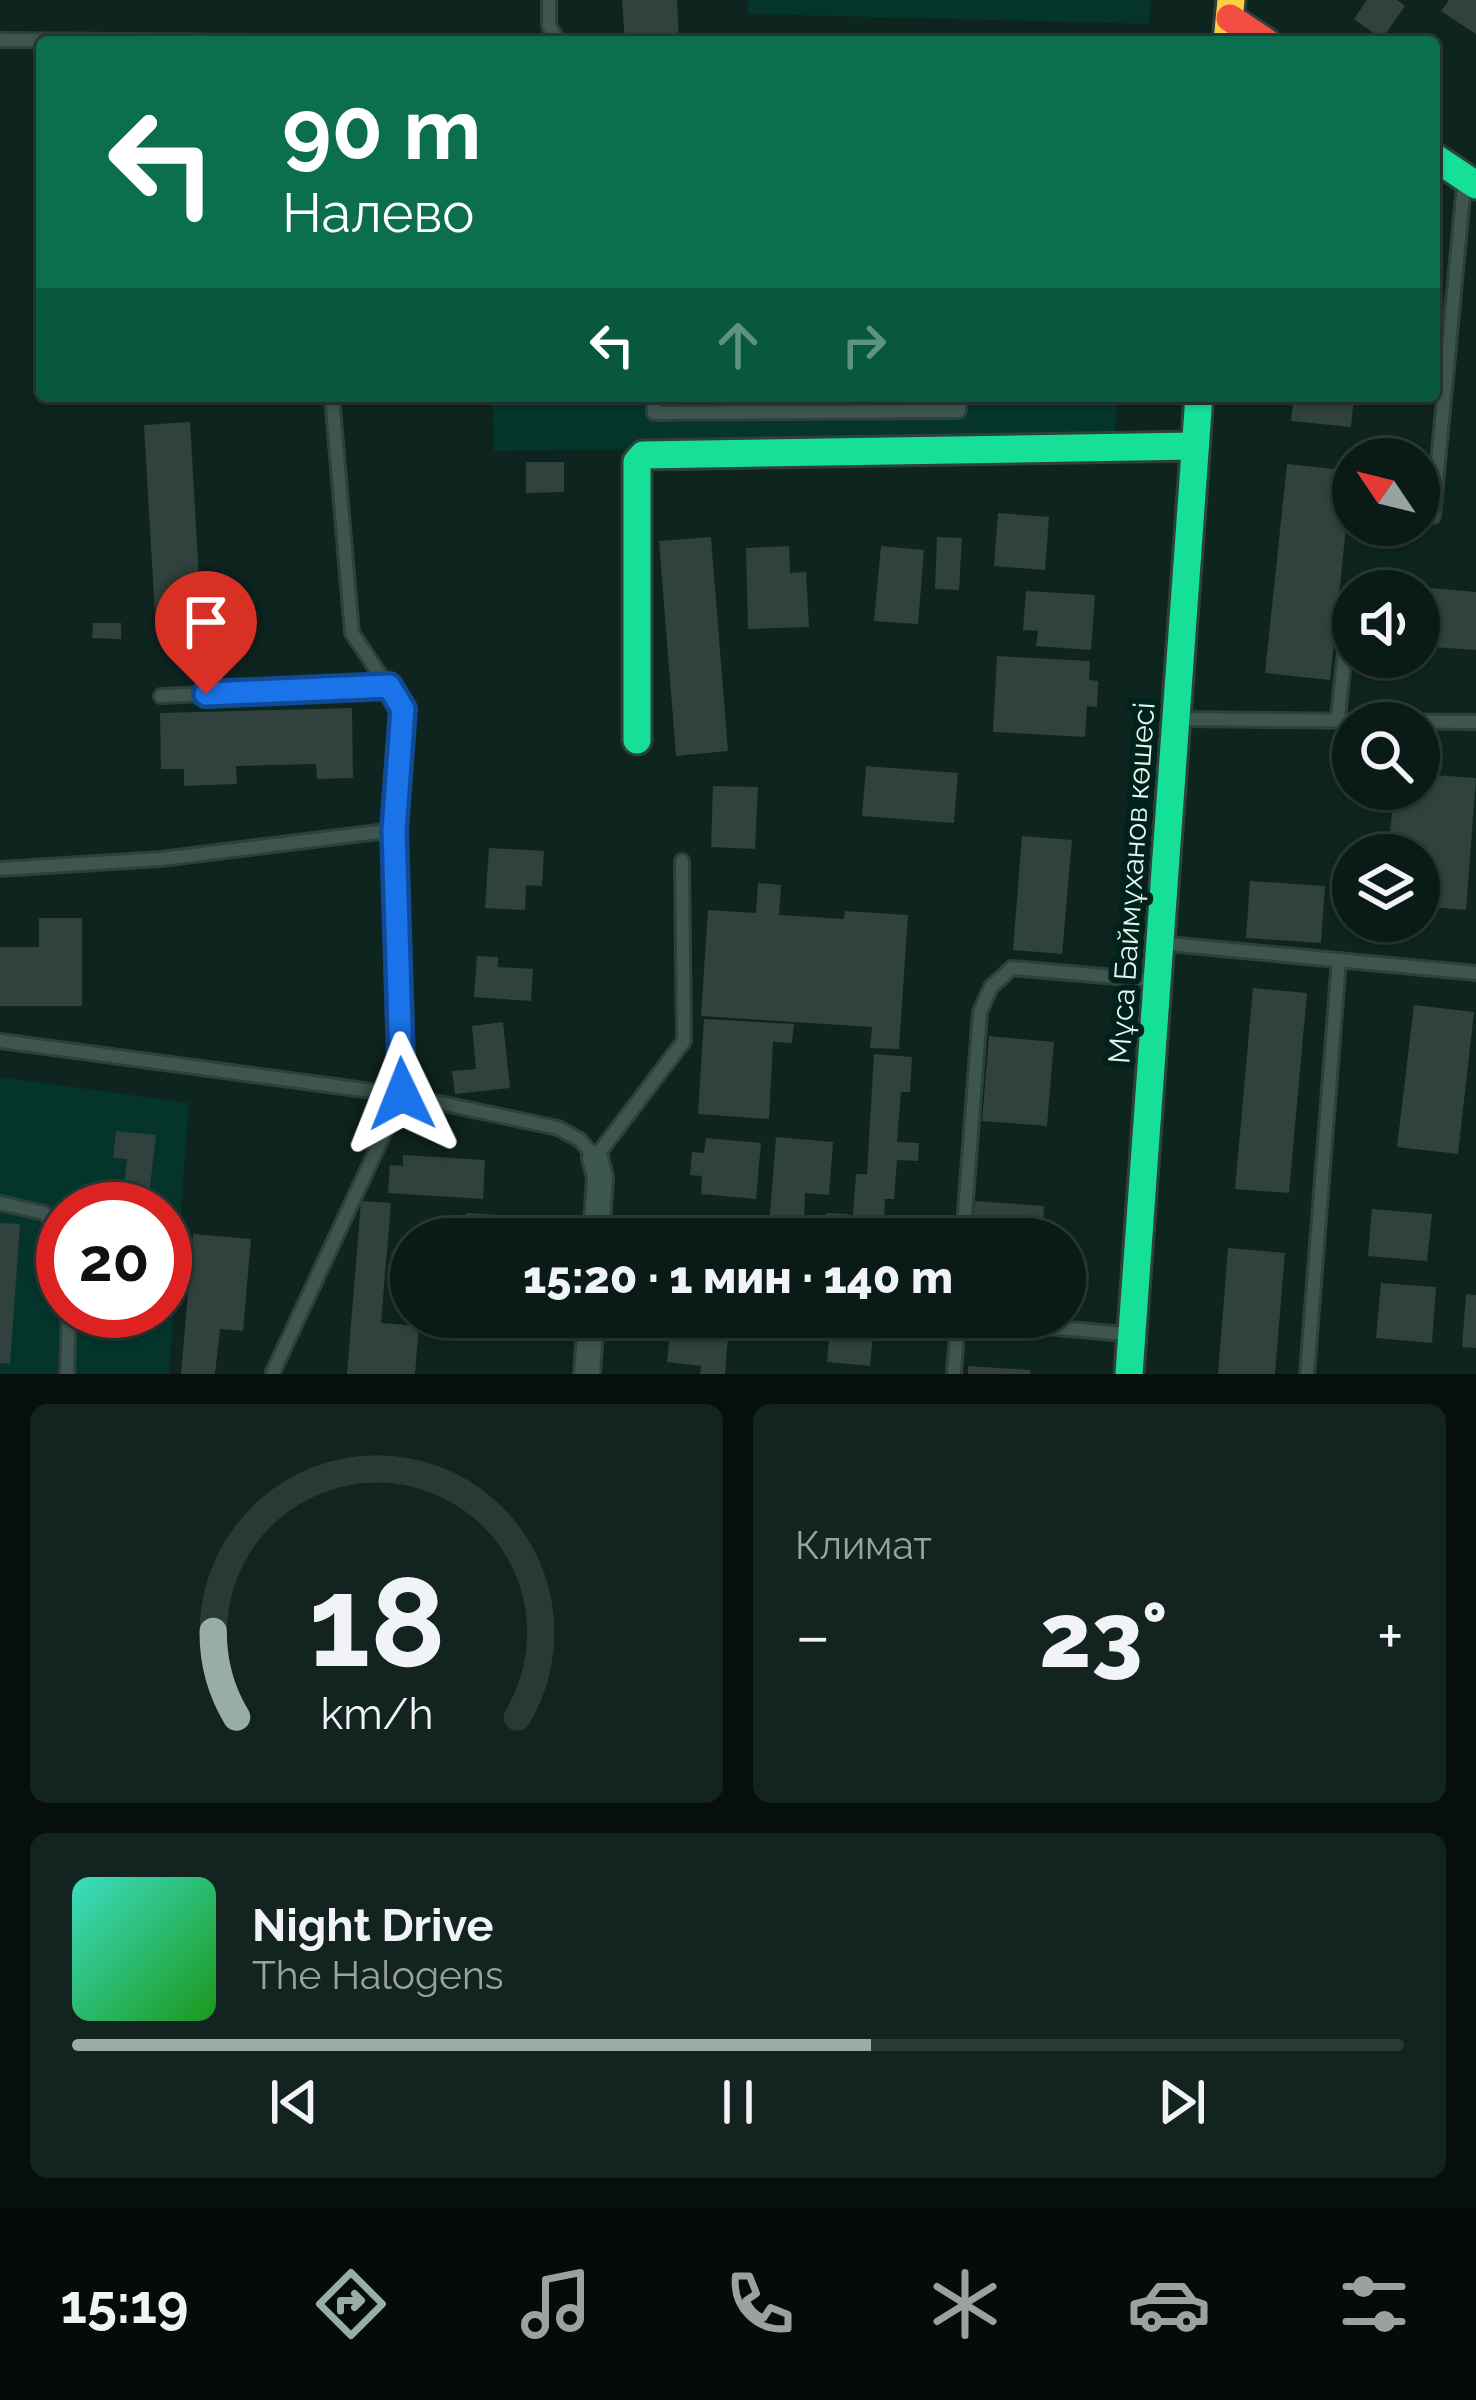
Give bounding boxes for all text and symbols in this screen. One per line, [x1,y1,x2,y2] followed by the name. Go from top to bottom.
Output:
[282,80,481,179] text: 90 m
[84,84,240,240] icon: left
[282,181,474,245] text: Налево
[579,312,645,378] icon: left
[705,312,771,378] icon: ahead
[831,312,897,378] icon: right
[1332,438,1440,546] north arrow
[1332,438,1440,942] map controls
[1332,570,1440,678] button: sound
[155,571,257,694] pin
[173,589,239,655] icon: arrive
[1101,701,1162,1065] street label: Мұса Баймұханов көшесі
[1332,702,1440,810] button: search
[1332,834,1440,942] button: layers
[339,1031,465,1157] position arrow
[36,1182,192,1338] speed limit sign: 20
[523,1251,953,1304] text: 15:20 · 1 мин · 140 m
[795,1522,932,1568] text: Климат
[308,1549,445,1695] text: 18
[1039,1582,1168,1688] text: 23°
[795,1597,831,1674] text: −
[1377,1597,1404,1674] text: +
[320,1688,433,1738] text: km/h
[252,1899,493,1952] text: Night Drive
[252,1952,504,1998] text: The Halogens
[261,2069,327,2135] icon: previous
[705,2069,771,2135] icon: pause
[1149,2069,1215,2135] icon: next
[309,2262,393,2346] icon: directions
[514,2262,598,2346] icon: music
[718,2262,802,2346] icon: phone
[923,2262,1007,2346] icon: climate
[1127,2262,1211,2346] icon: car
[1332,2262,1416,2346] icon: filters
[60,2272,189,2336] text: 15:19

